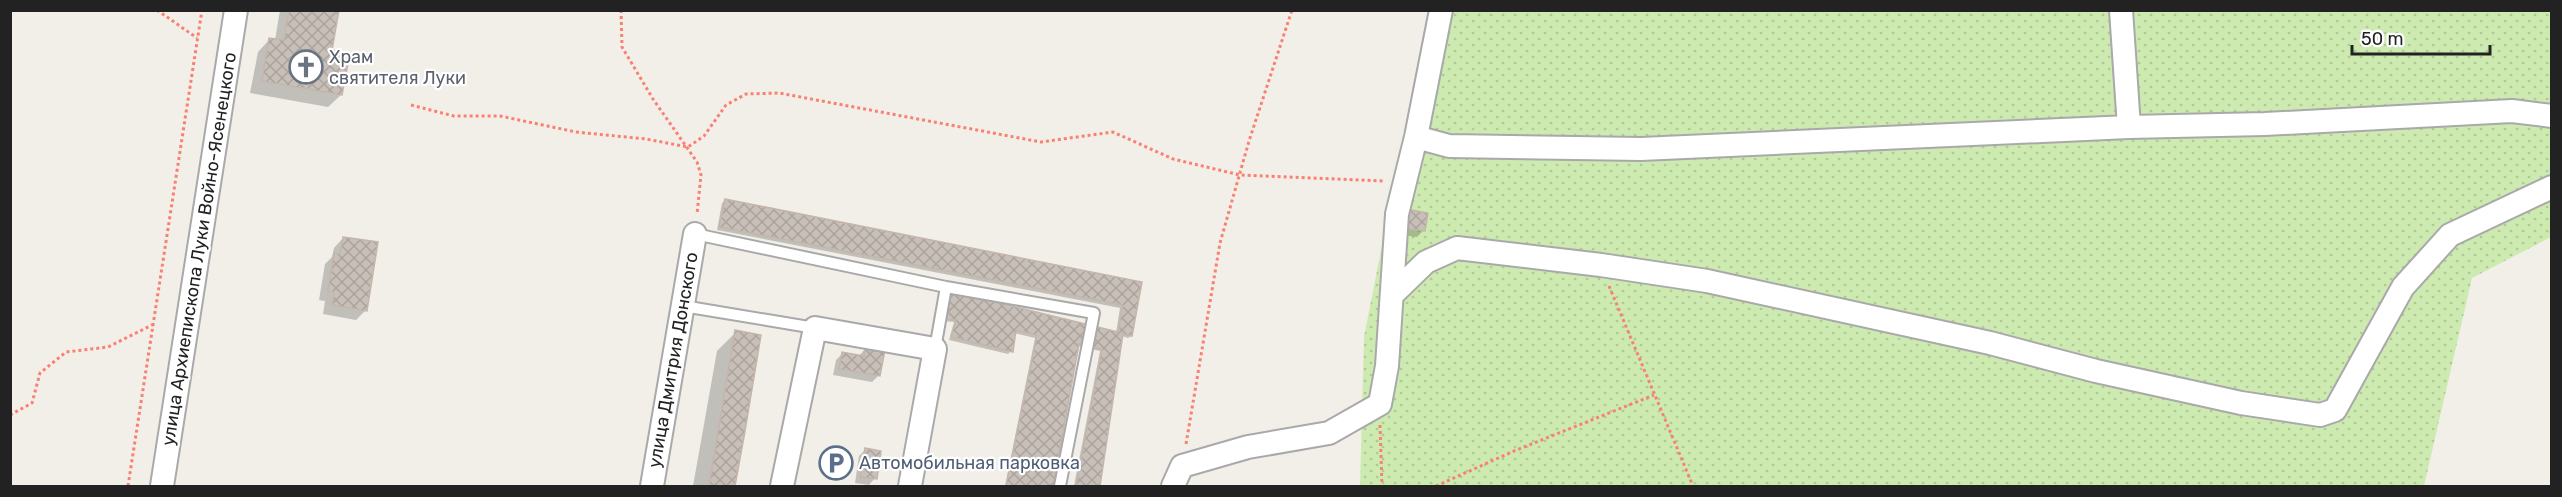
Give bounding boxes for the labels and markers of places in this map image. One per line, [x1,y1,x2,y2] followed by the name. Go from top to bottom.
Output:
[329,46,466,89] place label: Храм святителя Луки
[288,49,324,85] church icon: Храм святителя Луки
[818,445,854,481] parking icon: Автомобильная парковка
[859,452,1080,474] place label: Автомобильная парковка

